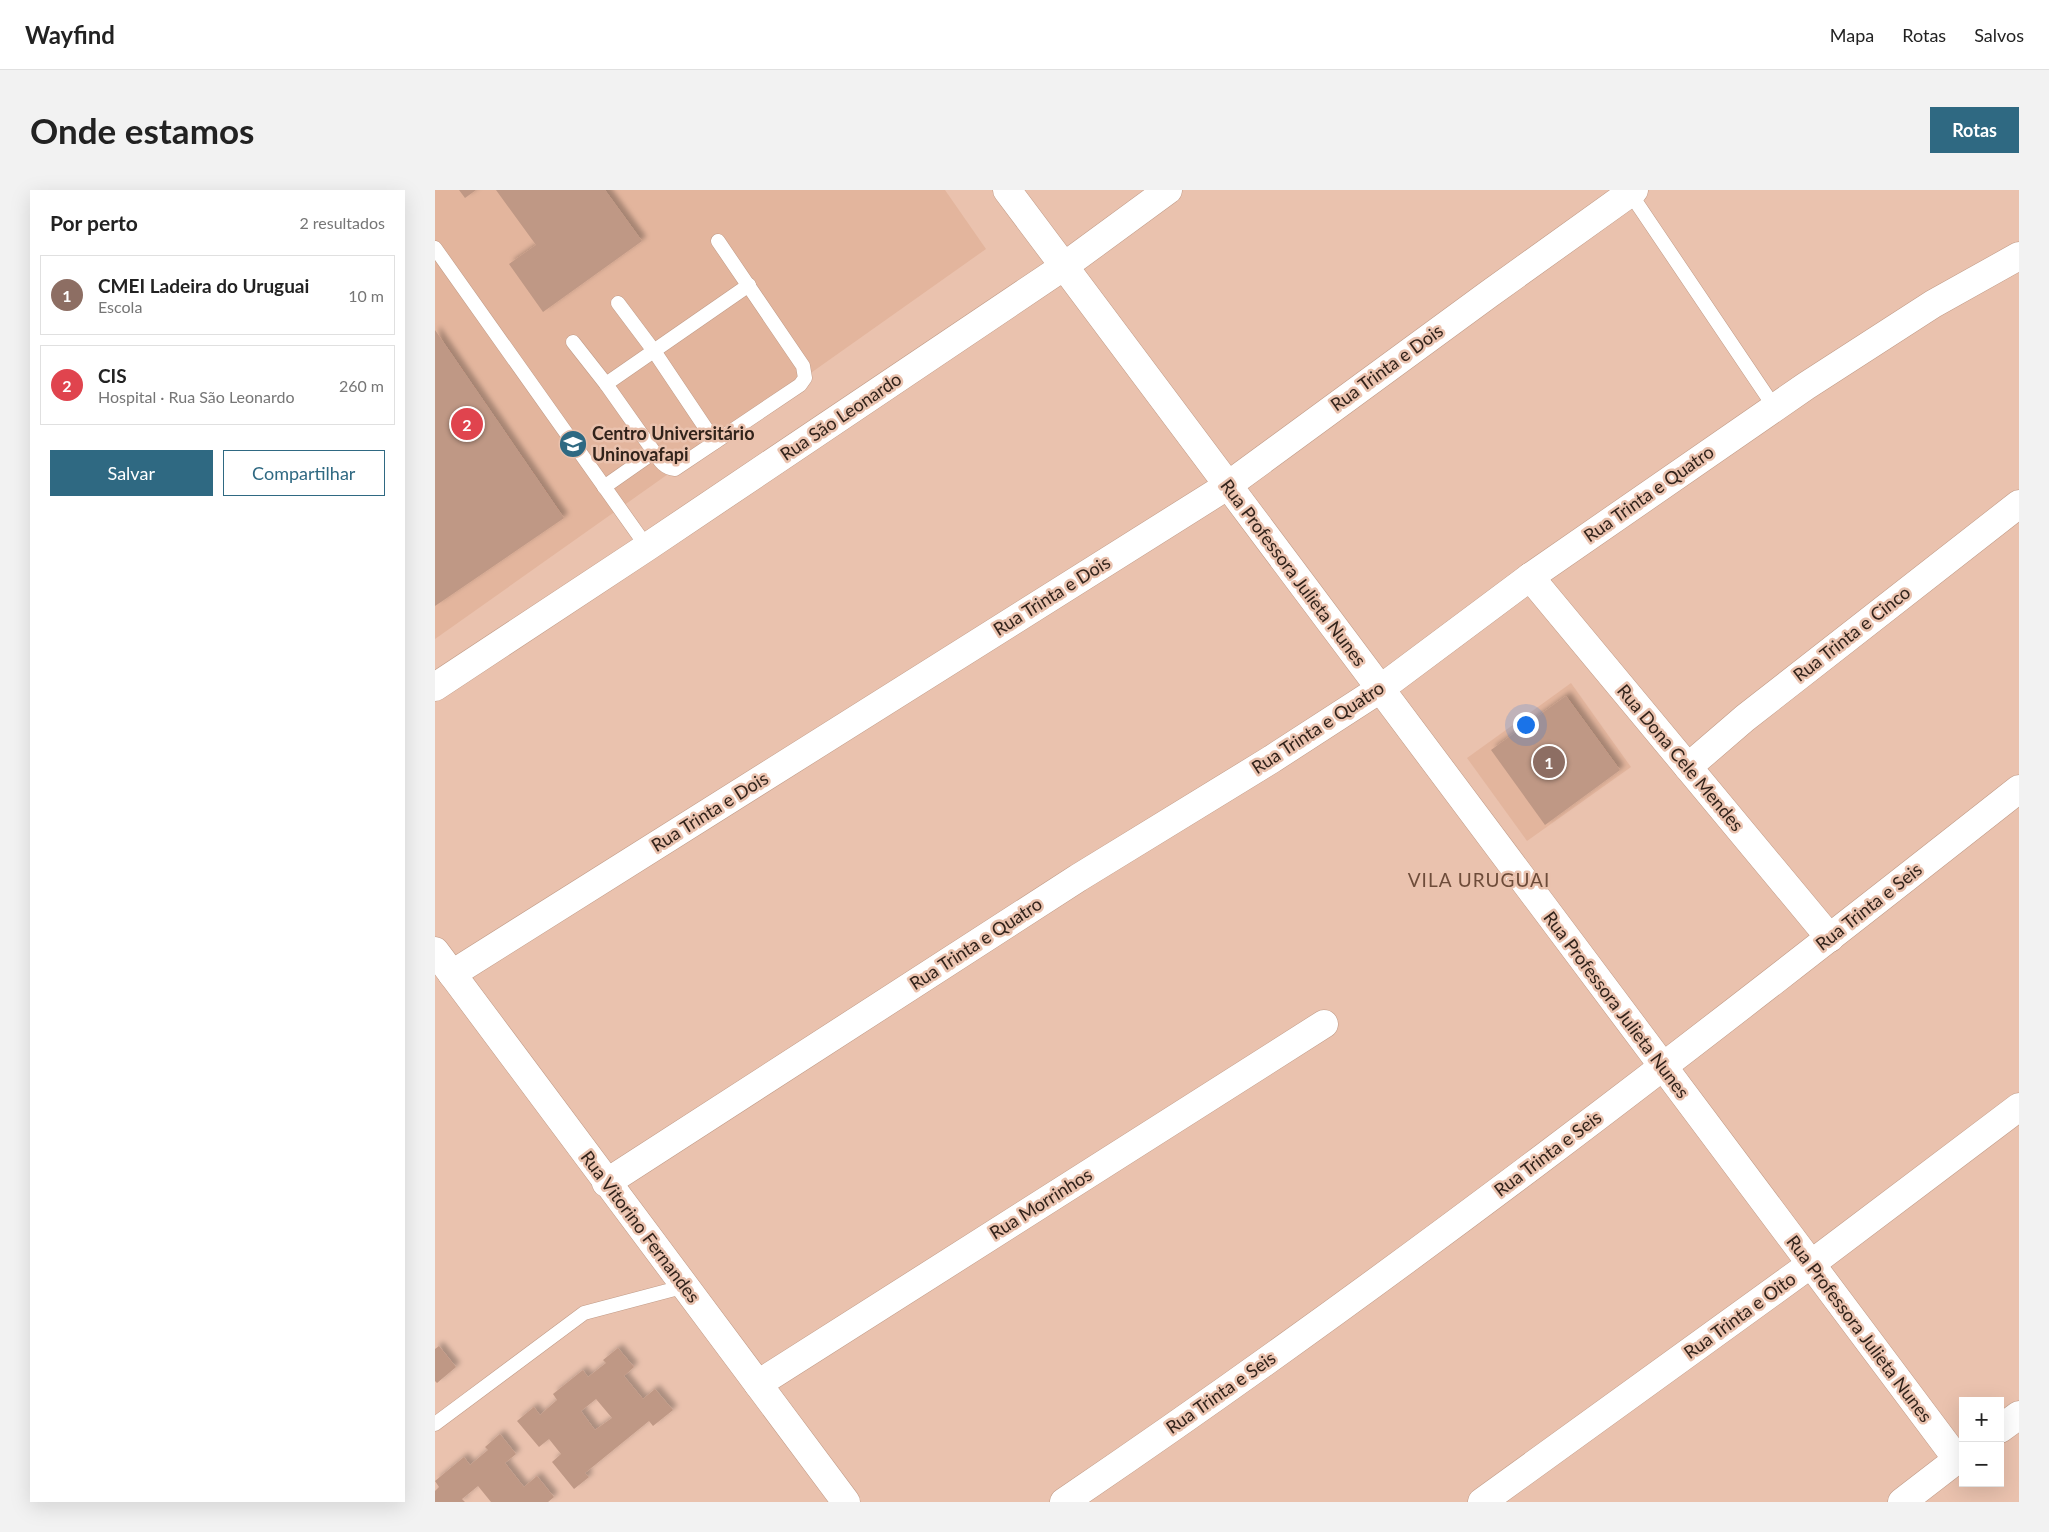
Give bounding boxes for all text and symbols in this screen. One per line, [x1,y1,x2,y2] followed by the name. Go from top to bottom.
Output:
[25,20,115,49] text: Wayfind
[1830,24,1874,46] text: Mapa
[1902,24,1946,46] text: Rotas
[1974,24,2024,46] text: Salvos
[1930,107,2019,153] button: Rotas
[30,109,254,151] text: Onde estamos
[50,210,138,235] text: Por perto
[299,213,385,232] text: 2 resultados
[98,274,309,297] text: CMEI Ladeira do Uruguai
[62,286,72,305] text: 1
[348,286,384,305] text: 10 m
[98,297,142,316] text: Escola
[1326,319,1447,415] street label: Rua Trinta e Dois
[98,364,127,387] text: CIS
[776,367,905,465] street label: Rua São Leonardo
[62,376,72,395] text: 2
[339,376,384,395] text: 260 m
[98,387,295,406] text: Hospital · Rua São Leonardo
[451,405,483,443] pin: 2
[592,422,754,465] place label: Centro Universitário Uninovafapi
[558,429,588,459] school or university icon: Centro Universitário Uninovafapi
[1579,440,1718,546] street label: Rua Trinta e Quatro
[50,450,213,496] button: Salvar
[223,450,385,496] button: Compartilhar
[1216,475,1371,670] street label: Rua Professora Julieta Nunes
[989,550,1114,640] street label: Rua Trinta e Dois
[1788,581,1914,686] street label: Rua Trinta e Cinco
[1247,676,1388,778] street label: Rua Trinta e Quatro
[1613,679,1749,835] street label: Rua Dona Cele Mendes
[1513,712,1539,738] your location
[1533,743,1565,781] pin: 1
[647,766,772,856] street label: Rua Trinta e Dois
[1811,858,1926,955] street label: Rua Trinta e Seis
[1408,868,1550,891] district label: VILA URUGUAI
[905,892,1046,994] street label: Rua Trinta e Quatro
[1539,907,1694,1102] street label: Rua Professora Julieta Nunes
[1489,1106,1606,1201] street label: Rua Trinta e Seis
[576,1146,705,1307] street label: Rua Vitorino Fernandes
[985,1163,1096,1243] street label: Rua Morrinhos
[1782,1231,1937,1426] street label: Rua Professora Julieta Nunes
[1679,1267,1800,1363] street label: Rua Trinta e Oito
[1161,1346,1280,1438] street label: Rua Trinta e Seis
[1959,1397,2004,1487] map controls
[1959,1397,2004,1442] button: +
[1959,1442,2004,1487] button: −

